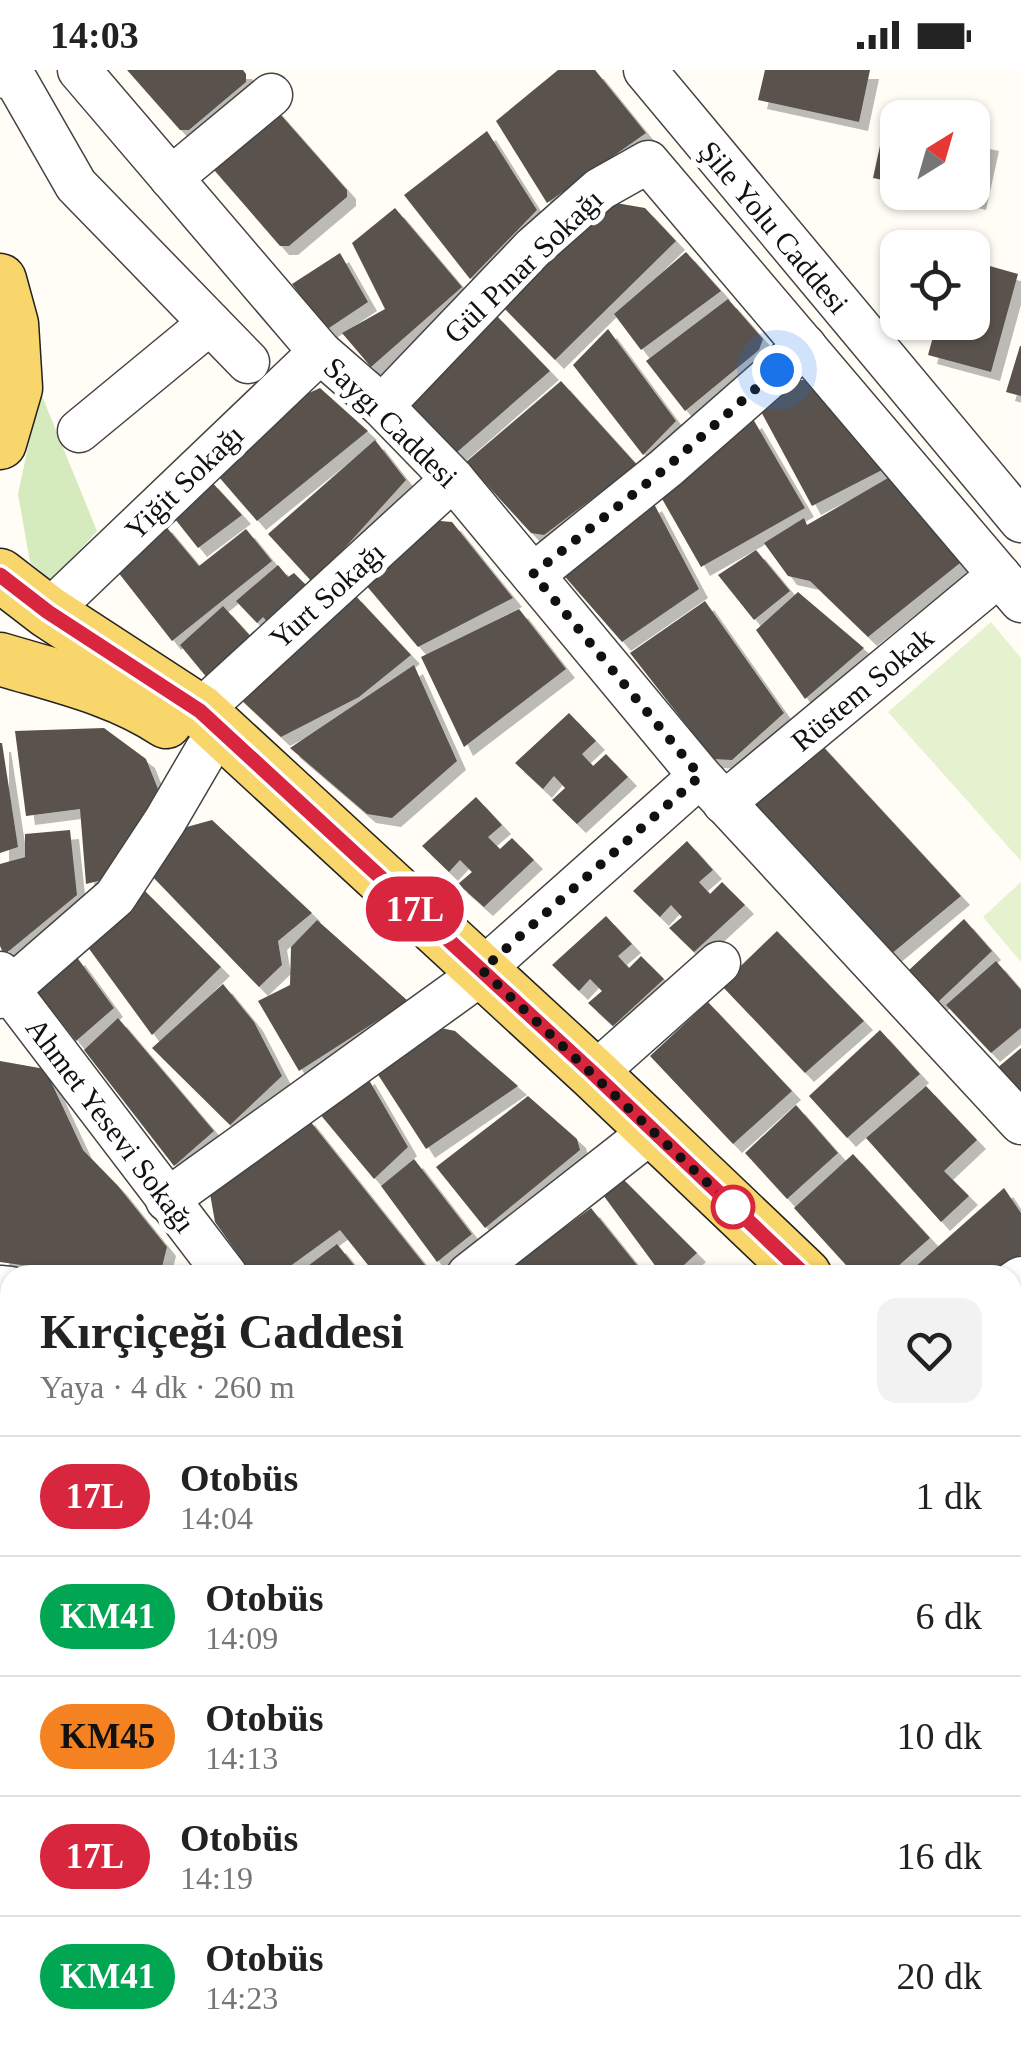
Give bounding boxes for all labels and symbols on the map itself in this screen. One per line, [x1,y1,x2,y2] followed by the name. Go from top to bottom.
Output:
[880,100,990,210] north arrow
[693,134,855,320] street label: Şile Yolu Caddesi
[437,182,609,350] street label: Gül Pınar Sokağı
[752,345,802,395] your location
[317,350,465,494] street label: Saygı Caddesi
[118,418,250,546] street label: Yiğit Sokağı
[263,535,391,655] street label: Yurt Sokağı
[785,620,939,758] street label: Rüstem Sokak
[358,876,472,942] line badge: 17L
[20,1012,202,1238] street label: Ahmet Yesevi Sokağı
[712,1186,754,1228] unlabelled marker

